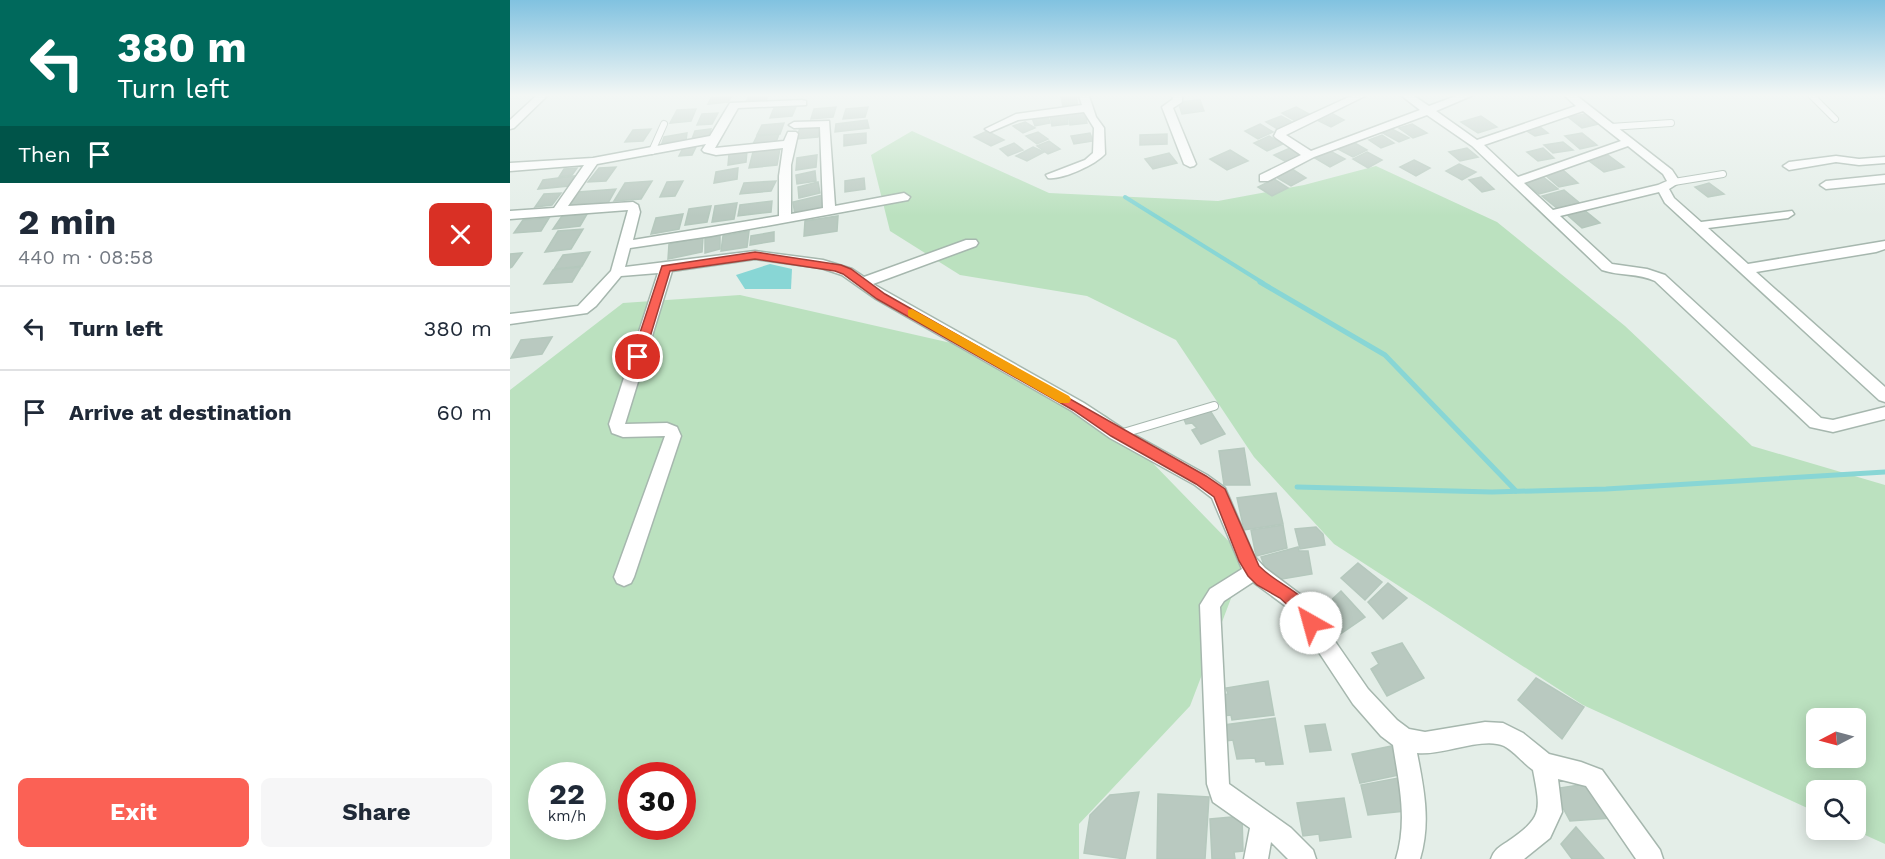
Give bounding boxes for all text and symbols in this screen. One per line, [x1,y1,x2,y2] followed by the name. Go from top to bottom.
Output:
[117,23,247,72] text: 380 m
[18,24,96,102] icon: left
[117,73,229,105] text: Turn left
[83,138,116,171] icon: arrive
[18,142,71,167] text: Then
[18,201,116,243] text: 2 min
[429,203,492,266] button: close
[18,245,154,269] text: 440 m · 08:58
[18,312,51,345] icon: left
[69,316,163,341] text: Turn left
[423,316,492,341] text: 380 m
[612,331,663,382] pin
[621,340,654,373] icon: arrive
[18,396,51,429] icon: arrive
[69,400,292,425] text: Arrive at destination
[436,400,492,425] text: 60 m
[1279,591,1343,655] position arrow
[1806,708,1866,768] north arrow
[1806,708,1866,840] map controls
[618,762,696,840] speed limit sign: 30
[549,776,585,811] text: 22
[18,778,249,847] button: Exit
[261,778,492,847] button: Share
[1806,780,1866,840] button: search
[548,807,586,825] text: km/h

